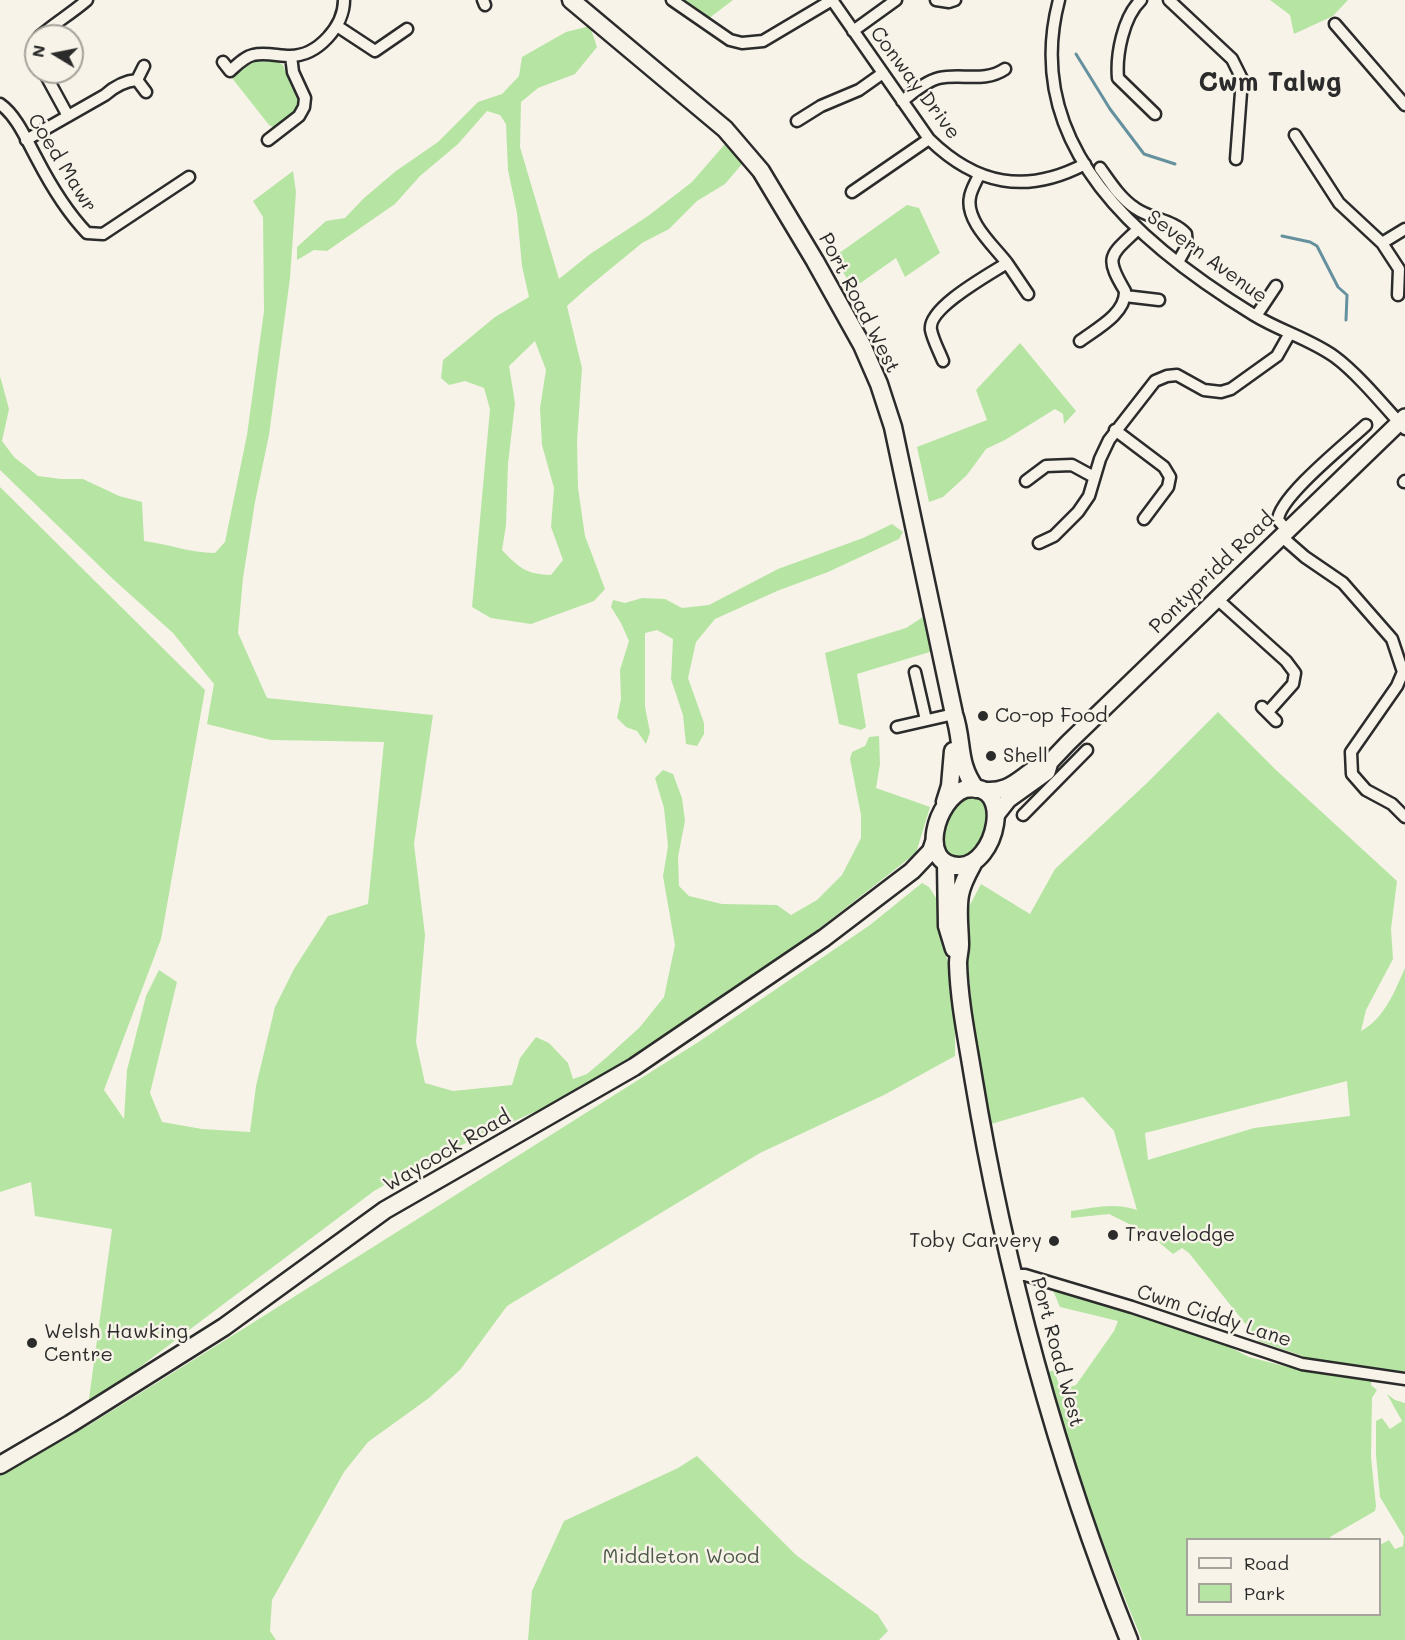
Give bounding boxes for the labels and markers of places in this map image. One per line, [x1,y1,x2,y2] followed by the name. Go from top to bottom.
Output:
[995,704,1108,728] place label: Co-op Food
[976,709,990,723] marker: Co-op Food
[1003,744,1048,768] place label: Shell
[984,749,998,763] marker: Shell
[1125,1223,1235,1247] place label: Travelodge
[1106,1228,1120,1242] marker: Travelodge
[909,1229,1042,1253] place label: Toby Carvery
[1047,1234,1061,1248] marker: Toby Carvery
[44,1320,188,1367] place label: Welsh Hawking Centre
[25,1336,39,1350] marker: Welsh Hawking Centre

